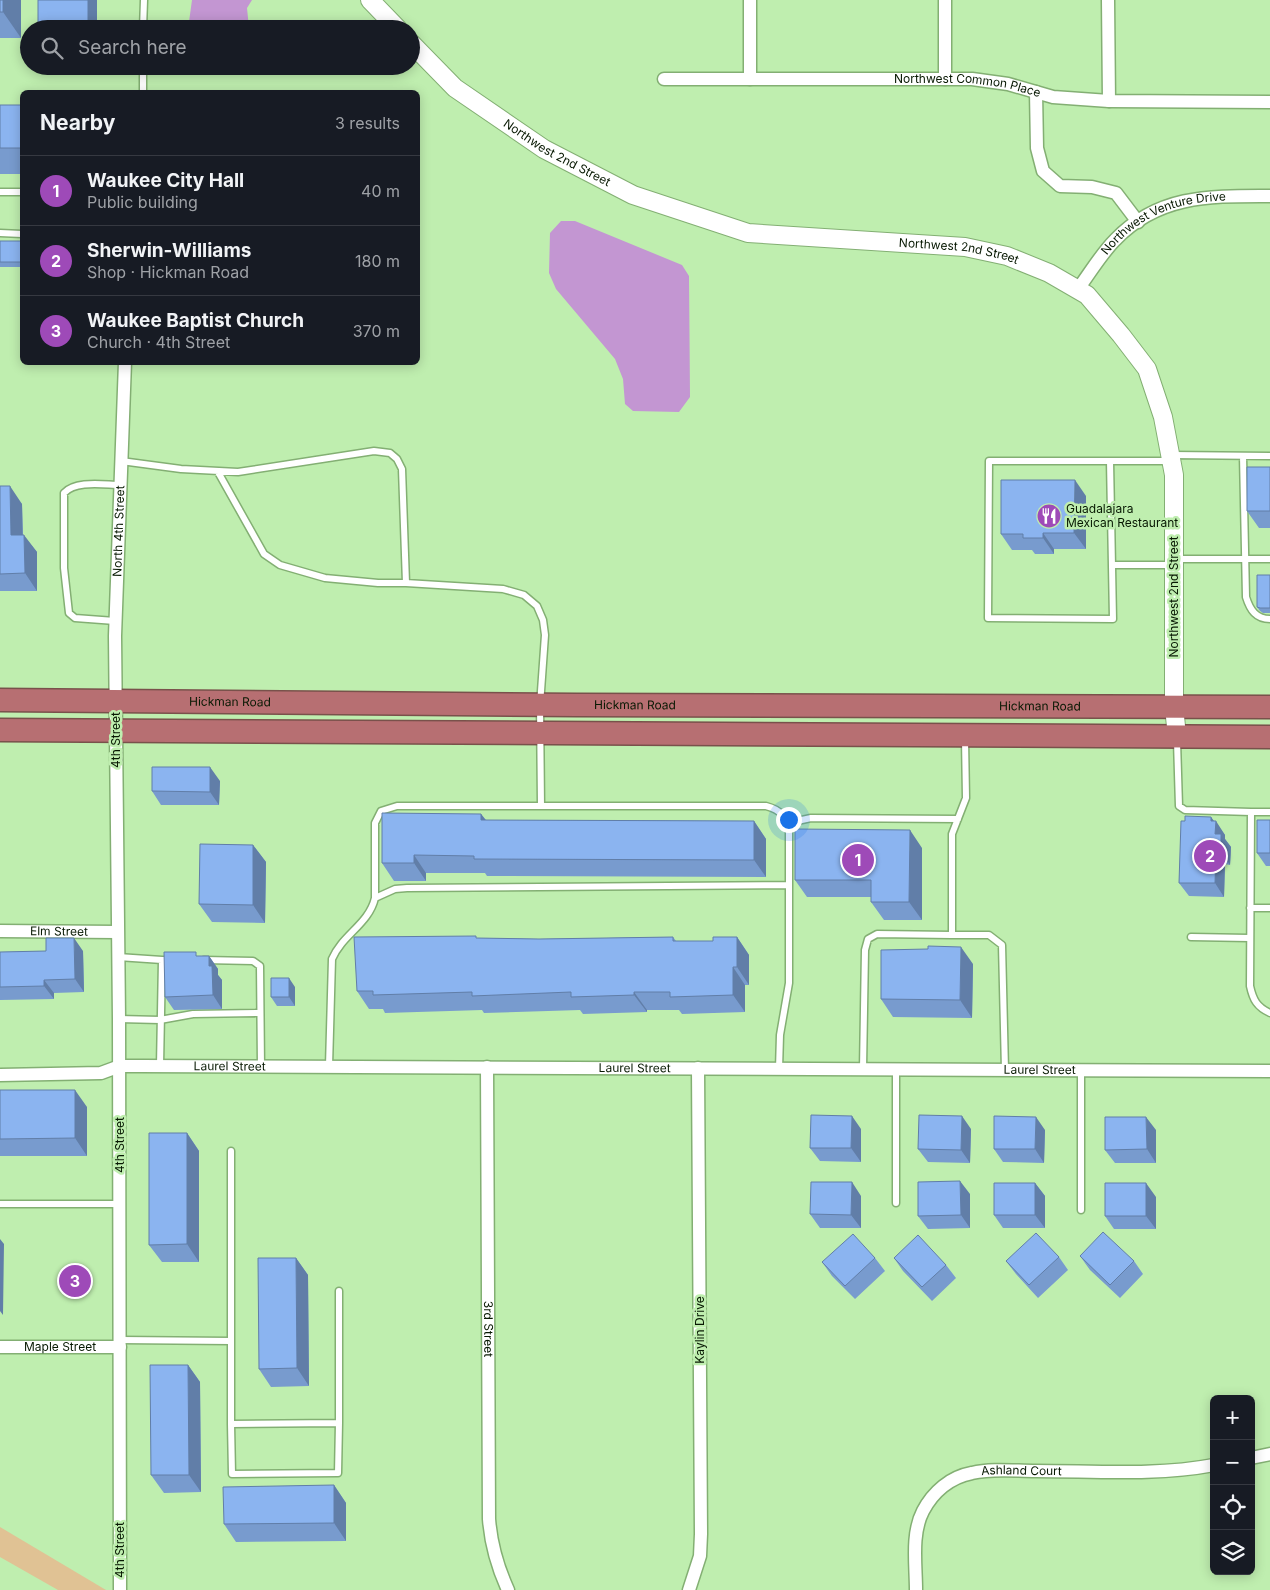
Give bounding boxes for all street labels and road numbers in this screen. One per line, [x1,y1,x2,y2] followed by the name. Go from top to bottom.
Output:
[894,71,1043,100] street label: Northwest Common Place
[501,116,613,189] street label: Northwest 2nd Street
[1097,188,1226,257] street label: Northwest Venture Drive
[898,235,1021,267] street label: Northwest 2nd Street
[109,485,127,577] street label: North 4th Street
[1166,536,1181,658] street label: Northwest 2nd Street
[189,694,271,709] street label: Hickman Road
[594,697,676,712] street label: Hickman Road
[999,698,1081,713] street label: Hickman Road
[108,712,123,768] street label: 4th Street
[30,923,88,939] street label: Elm Street
[194,1058,266,1074] street label: Laurel Street
[599,1060,671,1075] street label: Laurel Street
[1004,1062,1076,1077] street label: Laurel Street
[112,1117,127,1173] street label: 4th Street
[692,1296,707,1364] street label: Kaylin Drive
[481,1301,496,1357] street label: 3rd Street
[24,1339,96,1354] street label: Maple Street
[980,1462,1062,1478] street label: Ashland Court
[112,1522,127,1578] street label: 4th Street

